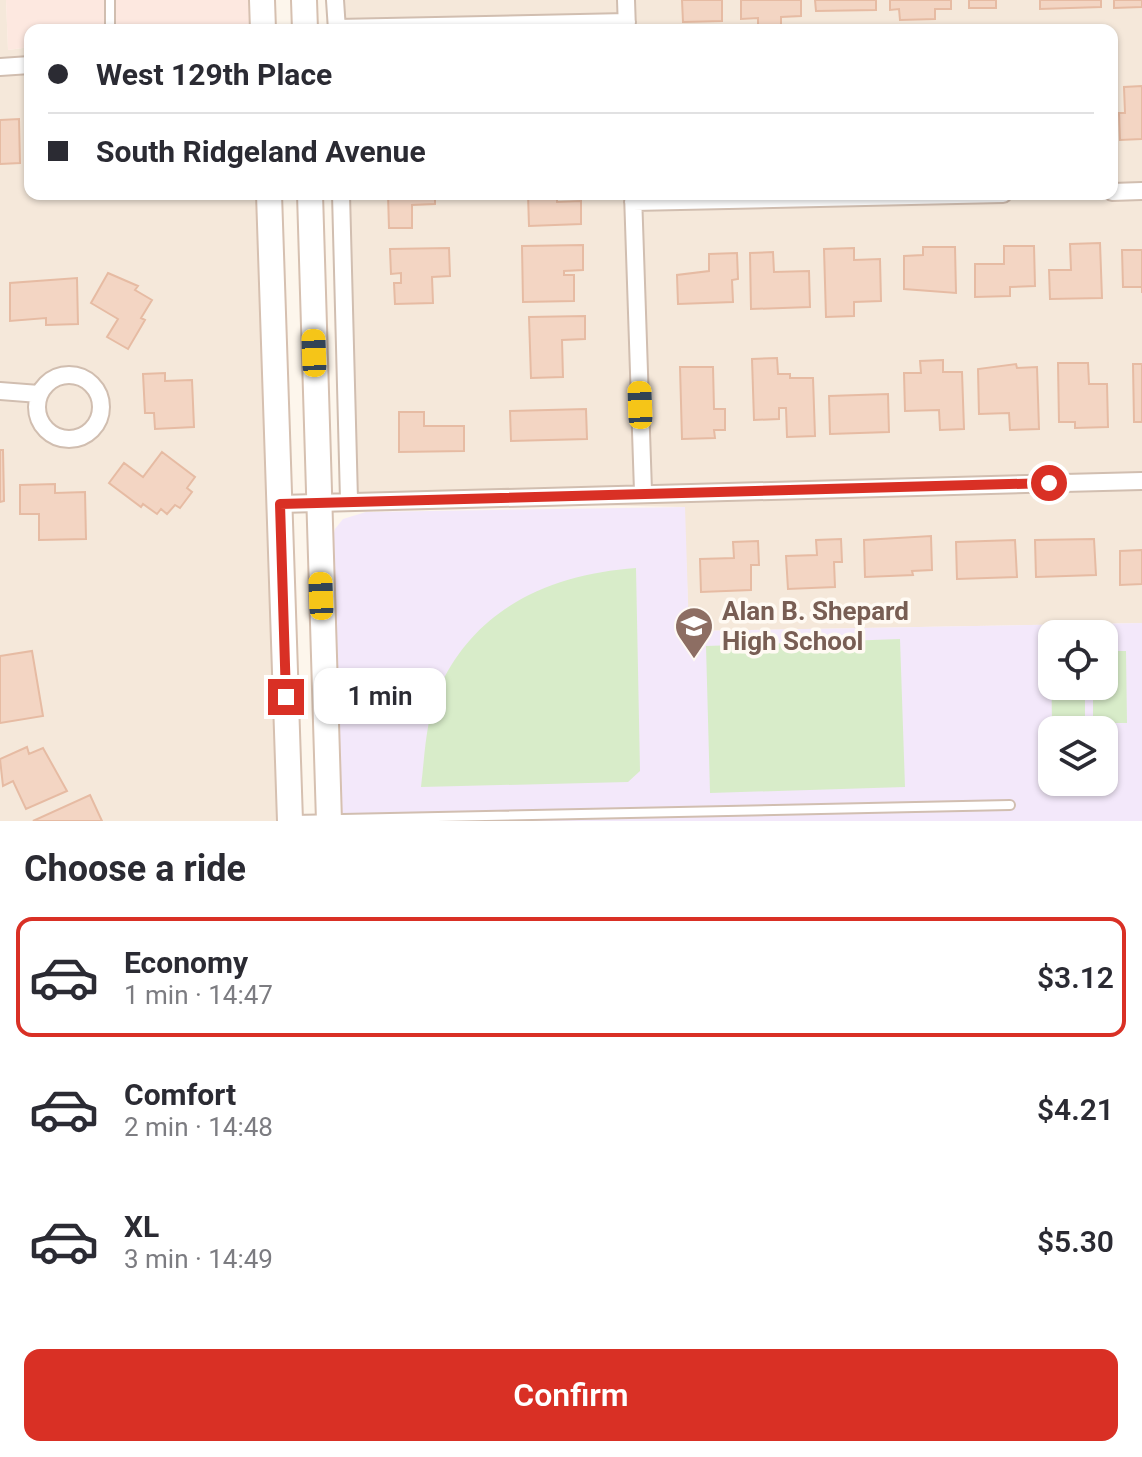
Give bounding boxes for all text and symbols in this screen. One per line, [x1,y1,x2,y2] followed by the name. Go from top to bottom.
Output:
[96,57,332,92] text: West 129th Place
[96,134,426,169] text: South Ridgeland Avenue
[301,329,327,377] car
[627,381,653,429] car
[1031,465,1067,501] route start
[308,572,334,620] car
[722,596,909,656] place label: Alan B. Shepard High School
[673,605,715,660] school or university icon: Alan B. Shepard High School
[1038,620,1118,796] map controls
[1038,620,1118,700] button: locate
[314,669,446,725] callout: 1 min
[268,679,304,715] route end
[347,681,413,711] text: 1 min
[1038,716,1118,796] button: layers
[24,848,246,890] text: Choose a ride
[28,941,100,1013] icon: car
[124,945,248,980] text: Economy
[1037,960,1114,995] text: $3.12
[124,980,273,1010] text: 1 min · 14:47
[28,1073,100,1145] icon: car
[124,1077,236,1112] text: Comfort
[1037,1092,1114,1127] text: $4.21
[124,1112,273,1142] text: 2 min · 14:48
[28,1205,100,1277] icon: car
[124,1209,159,1244] text: XL
[1037,1224,1114,1259] text: $5.30
[124,1244,273,1274] text: 3 min · 14:49
[24,1349,1118,1441] button: Confirm

